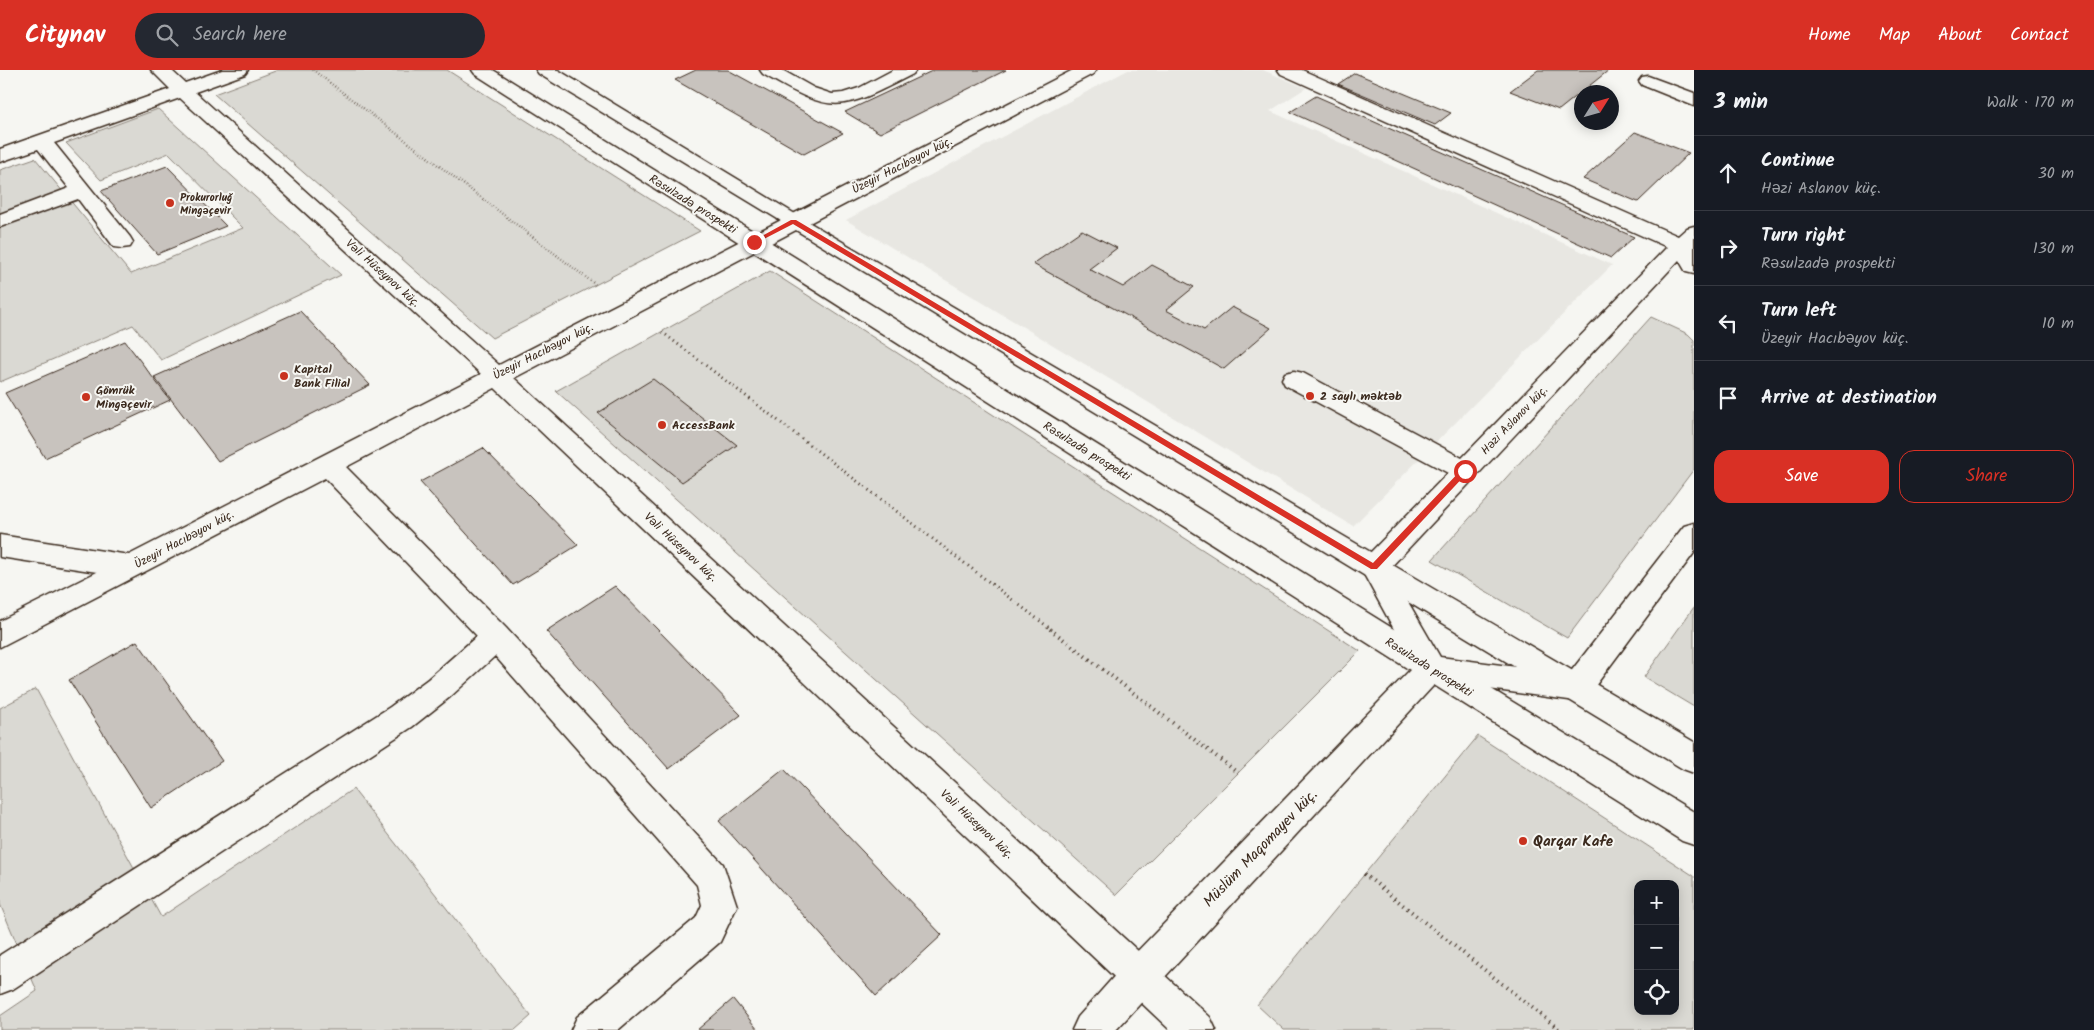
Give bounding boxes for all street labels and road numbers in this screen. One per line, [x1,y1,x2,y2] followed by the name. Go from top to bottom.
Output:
[849,132,956,199] street label: Üzeyir Hacıbəyov küç.
[645,170,741,240] street label: Rəsulzadə prospekti
[341,235,424,312] street label: Vəli Hüseynov küç.
[490,318,597,385] street label: Üzeyir Hacıbəyov küç.
[1476,381,1553,459] street label: Həzi Aslanov küç.
[1039,417,1135,487] street label: Rəsulzadə prospekti
[131,505,238,574] street label: Üzeyir Hacıbəyov küç.
[639,508,722,587] street label: Vəli Hüseynov küç.
[1381,633,1477,703] street label: Rəsulzadə prospekti
[1198,784,1324,913] street label: Müslüm Maqomayev küç.
[935,785,1018,864] street label: Vəli Hüseynov küç.

